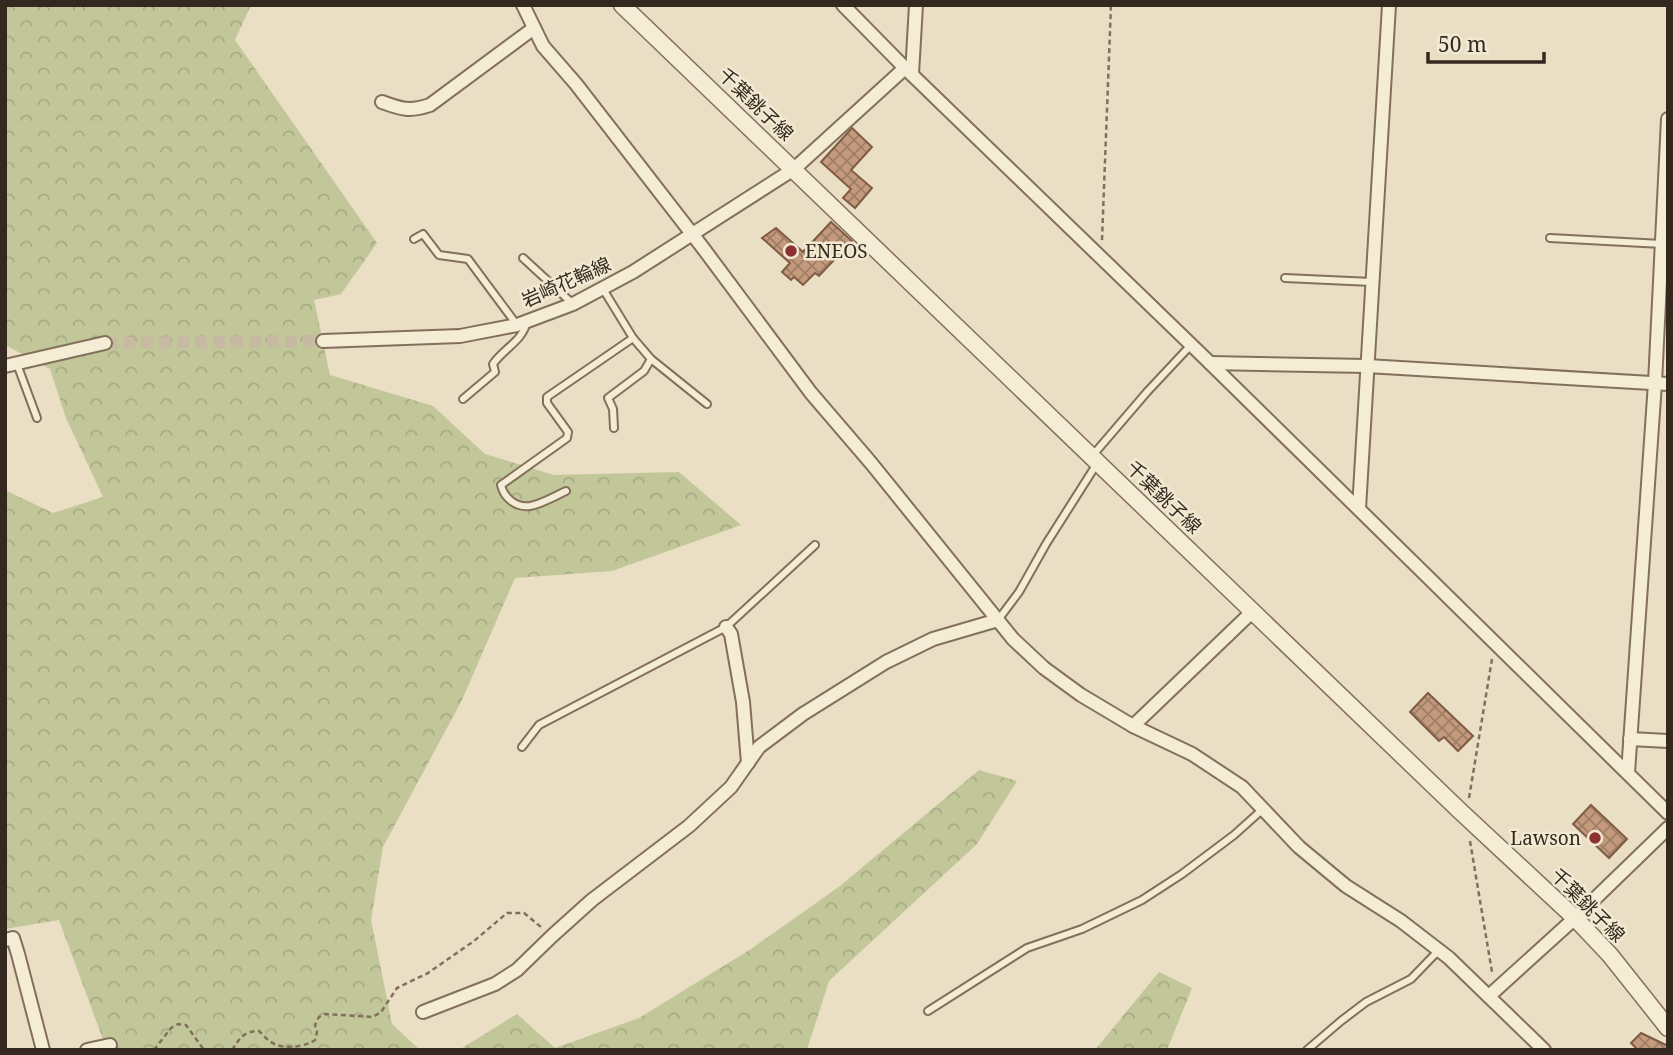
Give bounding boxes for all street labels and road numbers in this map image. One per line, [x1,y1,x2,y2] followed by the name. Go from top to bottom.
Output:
[713,62,799,146] street label: 千葉銚子線
[517,251,615,313] street label: 岩崎花輪線
[1121,455,1207,539] street label: 千葉銚子線
[1545,862,1631,948] street label: 千葉銚子線

